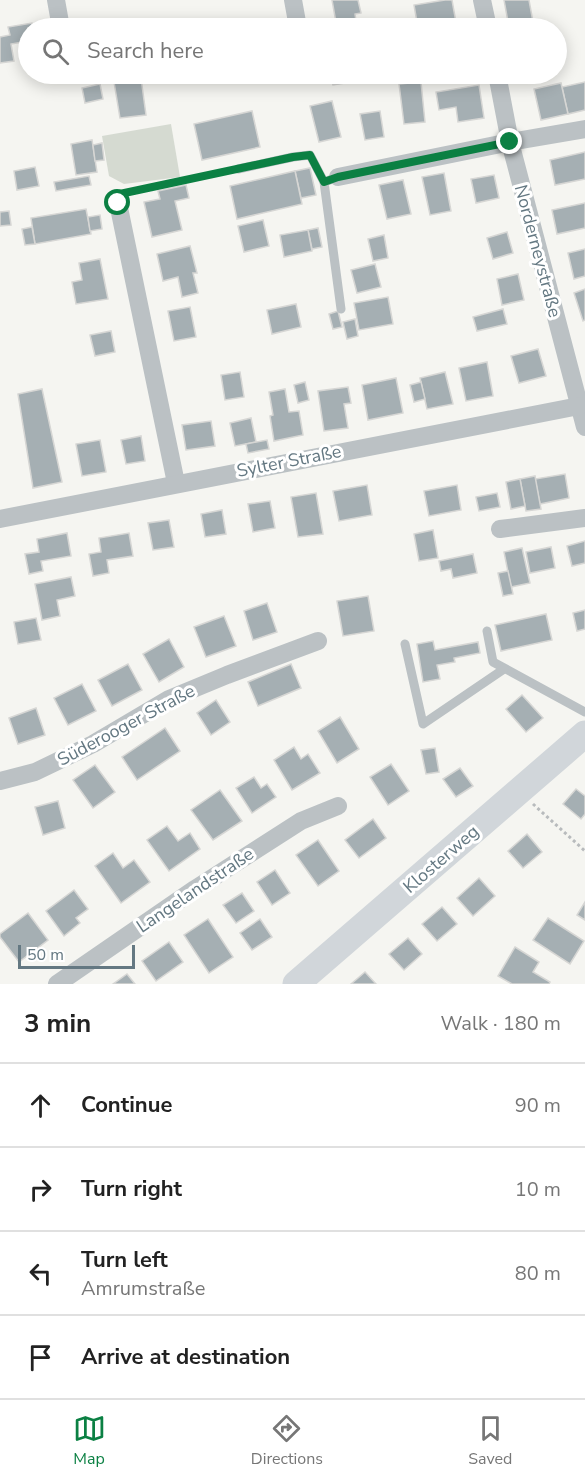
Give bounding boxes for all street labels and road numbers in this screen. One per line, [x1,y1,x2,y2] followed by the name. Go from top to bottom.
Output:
[509,182,567,320] street label: Norderneystraße
[235,439,343,483] street label: Sylter Straße
[53,679,199,771] street label: Süderooger Straße
[398,819,484,899] street label: Klosterweg
[132,842,258,938] street label: Langelandstraße

